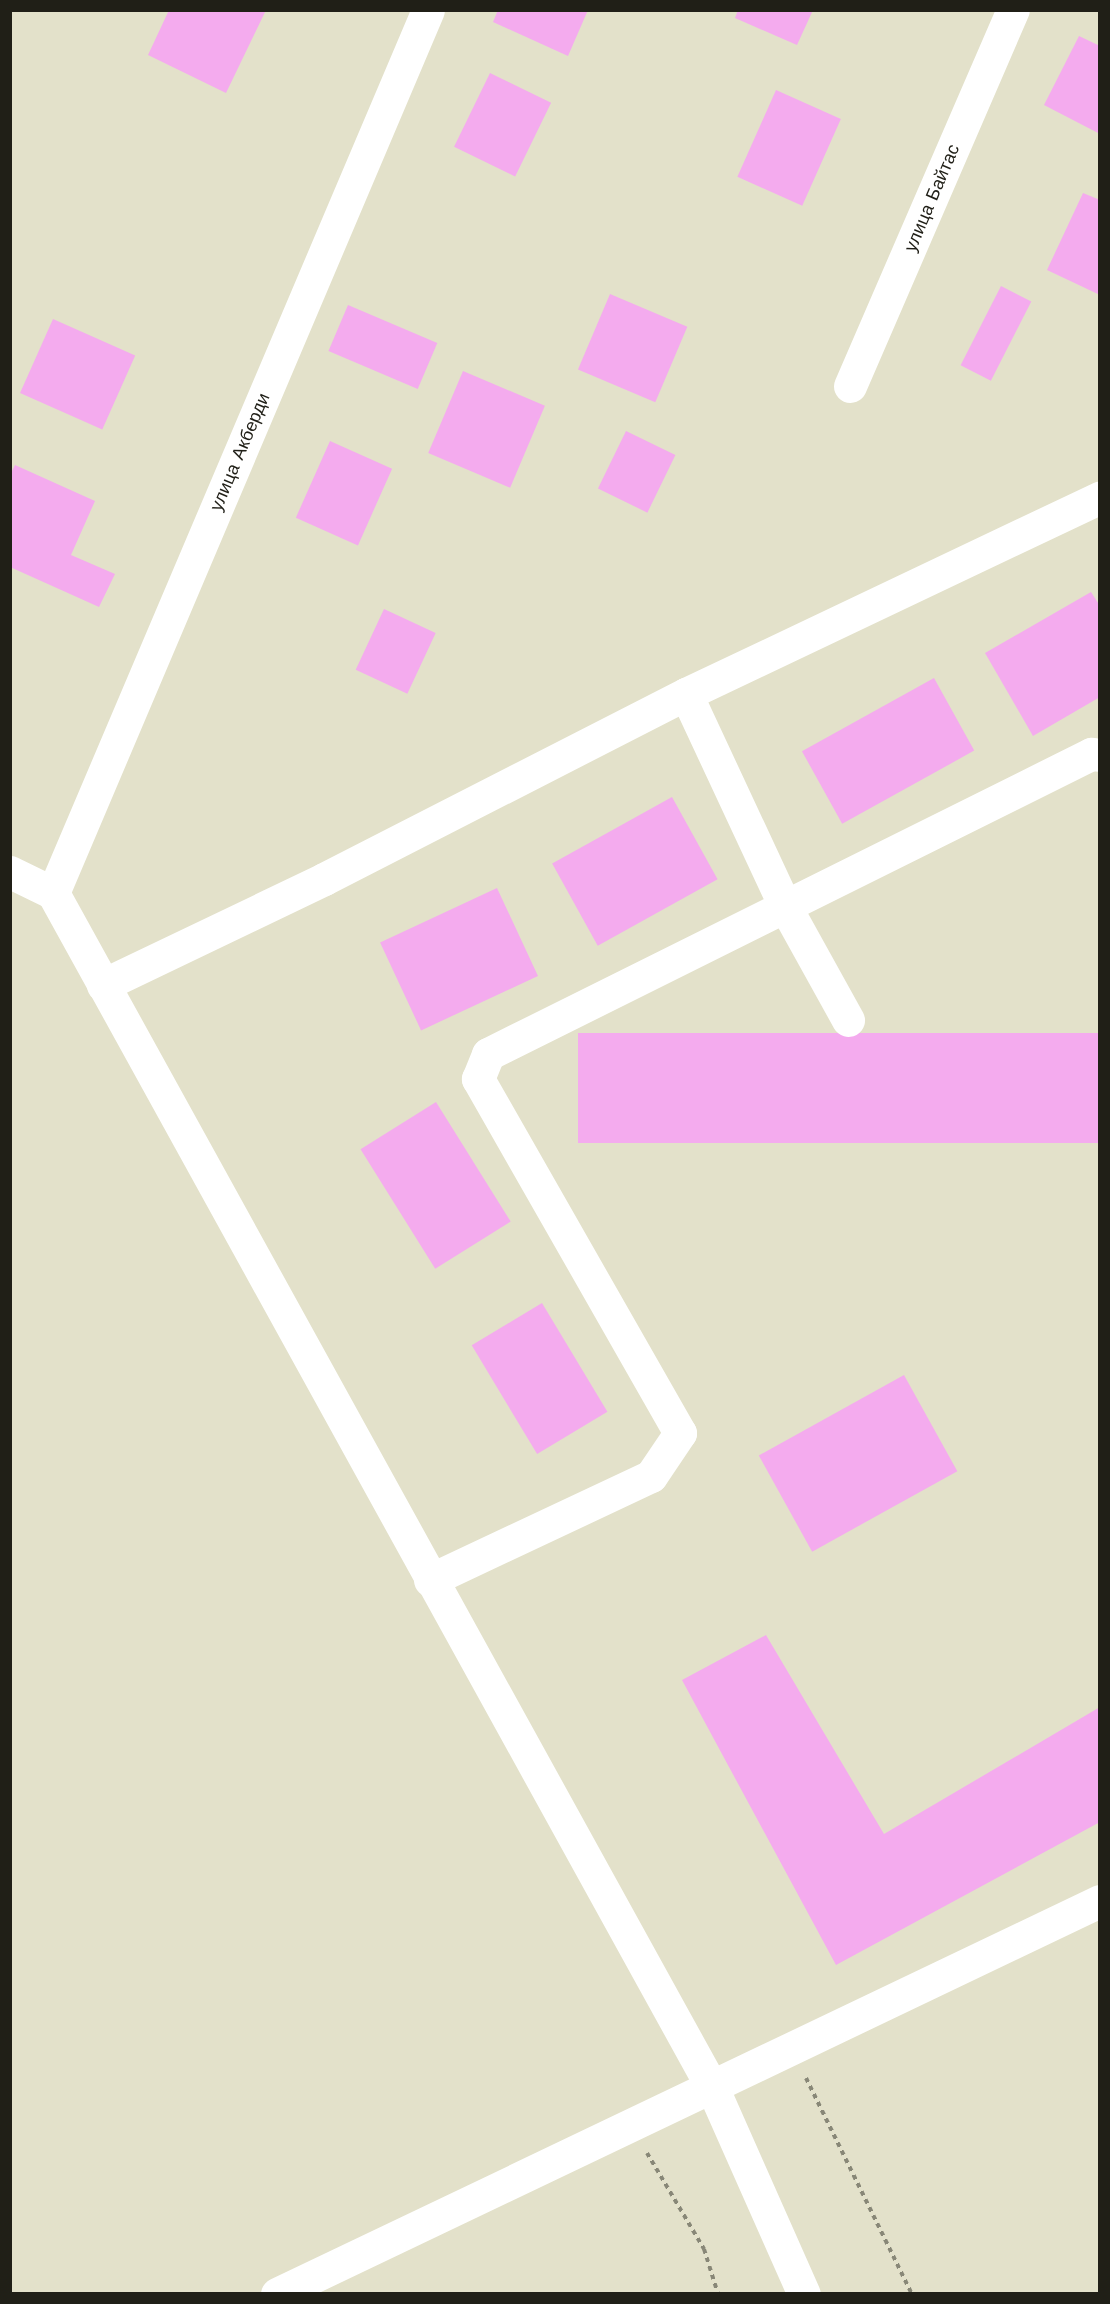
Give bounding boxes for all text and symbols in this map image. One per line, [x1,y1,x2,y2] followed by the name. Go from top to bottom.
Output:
[900,141,964,255] street label: улица Байтас
[205,390,275,514] street label: улица Акберди

